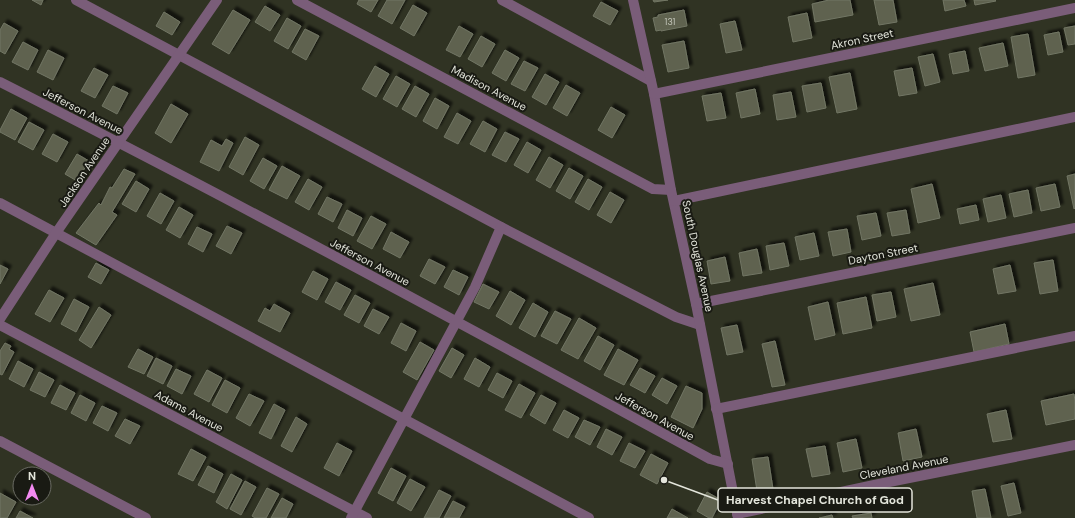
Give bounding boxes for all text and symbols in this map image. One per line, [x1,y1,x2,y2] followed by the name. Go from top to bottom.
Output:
[665,16,676,28] house number: 131
[829,26,895,52] street label: Akron Street
[449,62,529,114] street label: Madison Avenue
[41,85,125,137] street label: Jefferson Avenue
[55,134,113,210] street label: Jackson Avenue
[679,199,717,313] street label: South Douglas Avenue
[328,235,412,289] street label: Jefferson Avenue
[847,240,919,268] street label: Dayton Street
[152,387,226,435] street label: Adams Avenue
[613,389,697,443] street label: Jefferson Avenue
[858,452,950,482] street label: Cleveland Avenue
[12,466,52,506] north arrow
[28,469,36,483] text: N
[718,488,912,512] callout: Harvest Chapel Church of God
[726,492,904,508] text: Harvest Chapel Church of God

